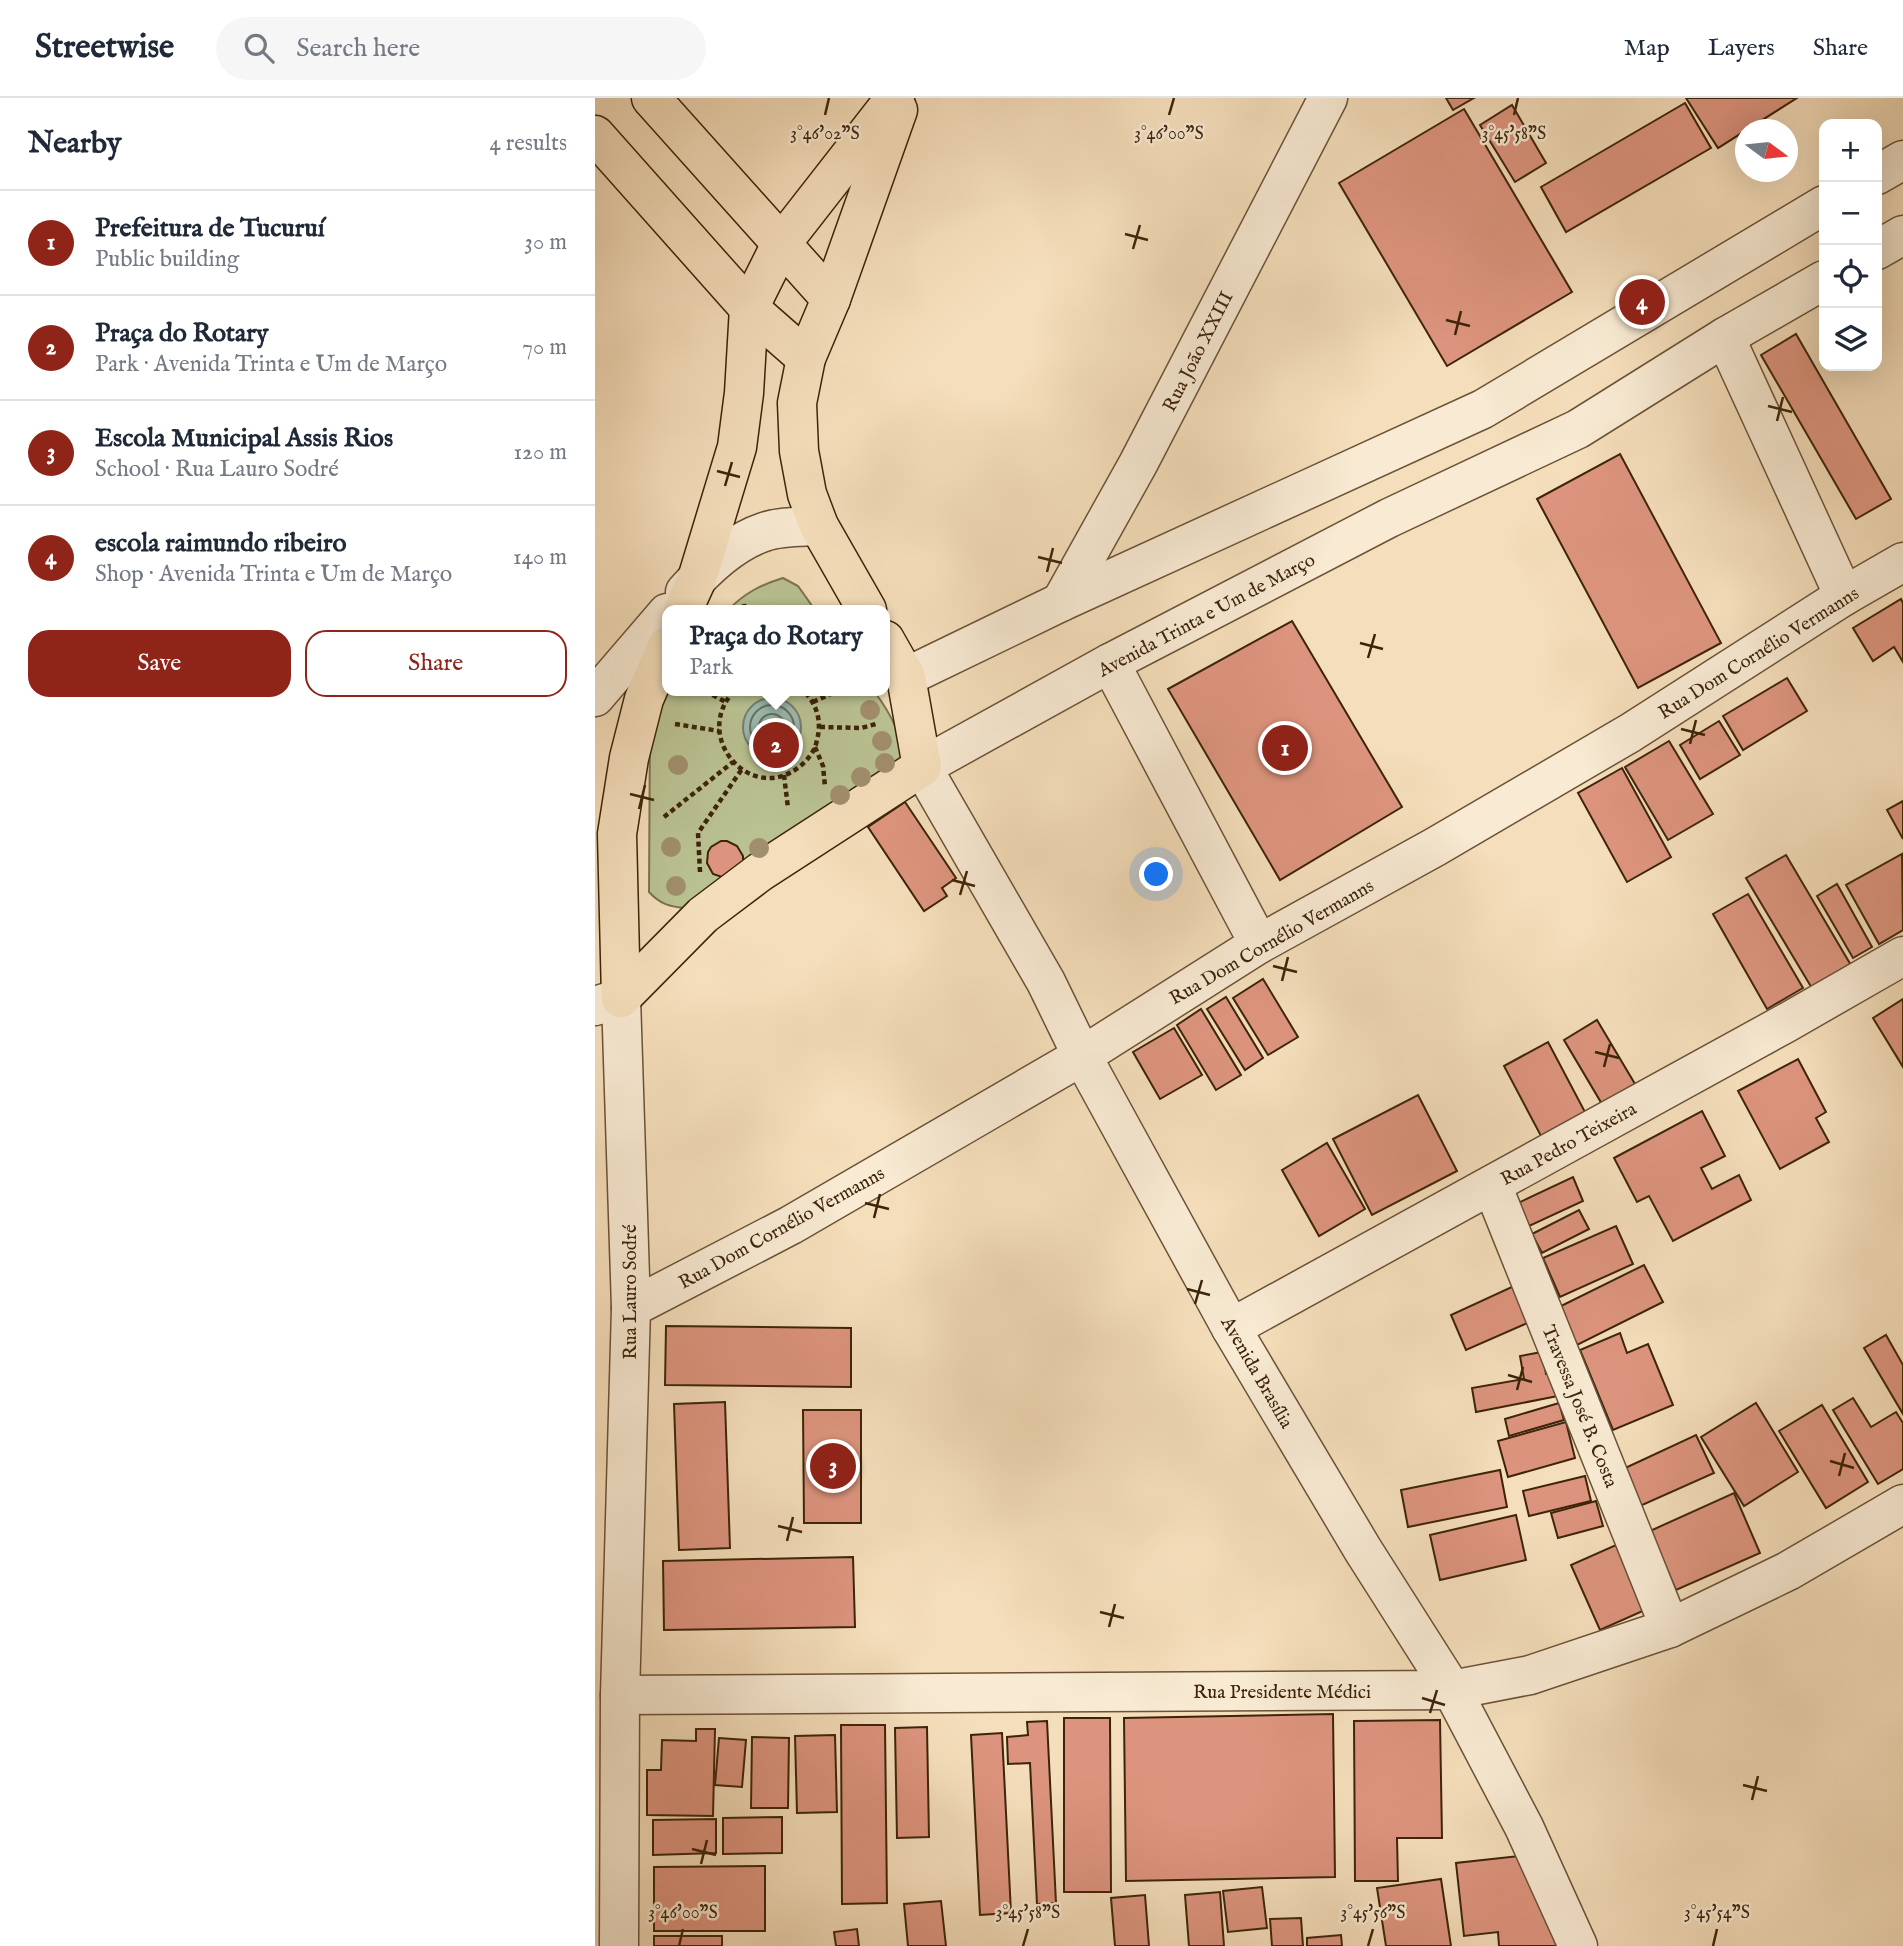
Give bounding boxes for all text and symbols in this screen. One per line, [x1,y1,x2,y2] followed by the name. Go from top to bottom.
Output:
[216,17,706,80] search box
[35,27,174,69] text: Streetwise
[240,29,278,67] icon: search
[296,32,420,65] text: Search here
[1624,33,1670,64] text: Map
[1708,33,1775,64] text: Layers
[1813,33,1868,64] text: Share
[1735,119,1798,182] north arrow
[1819,119,1882,371] map controls
[1819,119,1882,182] button: +
[790,123,860,146] text: 3°46'02"S
[1134,123,1204,146] text: 3°46'00"S
[1482,123,1546,146] text: 3°45'58"S
[28,125,121,163] text: Nearby
[489,129,567,158] text: 4 results
[1819,182,1882,245] button: −
[95,212,325,245] text: Prefeitura de Tucuruí
[47,228,55,257] text: 1
[524,228,567,257] text: 30 m
[95,245,239,274] text: Public building
[1819,245,1882,308] button: locate
[1619,276,1665,328] pin: 4
[1158,288,1239,416] street label: Rua João XXIII
[1819,308,1882,371] button: layers
[95,317,269,350] text: Praça do Rotary
[46,333,56,362] text: 2
[522,333,567,362] text: 70 m
[95,350,447,379] text: Park · Avenida Trinta e Um de Março
[95,422,393,455] text: Escola Municipal Assis Rios
[47,438,55,467] text: 3
[514,438,567,467] text: 120 m
[95,455,339,484] text: School · Rua Lauro Sodré
[95,527,346,560] text: escola raimundo ribeiro
[45,543,57,572] text: 4
[513,543,567,572] text: 140 m
[1093,548,1320,684] street label: Avenida Trinta e Um de Março
[95,560,452,589] text: Shop · Avenida Trinta e Um de Março
[1654,582,1864,725] street label: Rua Dom Cornélio Vermanns
[662,605,890,696] popup
[689,620,863,653] text: Praça do Rotary
[28,630,291,697] button: Save
[305,630,567,697] button: Share
[689,653,733,682] text: Park
[753,719,799,771] pin: 2
[1262,722,1308,774] pin: 1
[1139,857,1173,891] your location
[1166,874,1378,1011] street label: Rua Dom Cornélio Vermanns
[1497,1097,1642,1192] street label: Rua Pedro Teixeira
[675,1162,889,1295] street label: Rua Dom Cornélio Vermanns
[619,1224,643,1360] street label: Rua Lauro Sodré
[1214,1312,1298,1434] street label: Avenida Brasília
[1536,1322,1623,1492] street label: Travessa José B. Costa
[810,1440,856,1492] pin: 3
[1193,1681,1371,1705] street label: Rua Presidente Médici
[648,1902,718,1925] text: 3°46'00"S
[996,1902,1060,1925] text: 3°45'58"S
[1341,1902,1405,1925] text: 3°45'56"S
[1684,1902,1750,1925] text: 3°45'54"S

